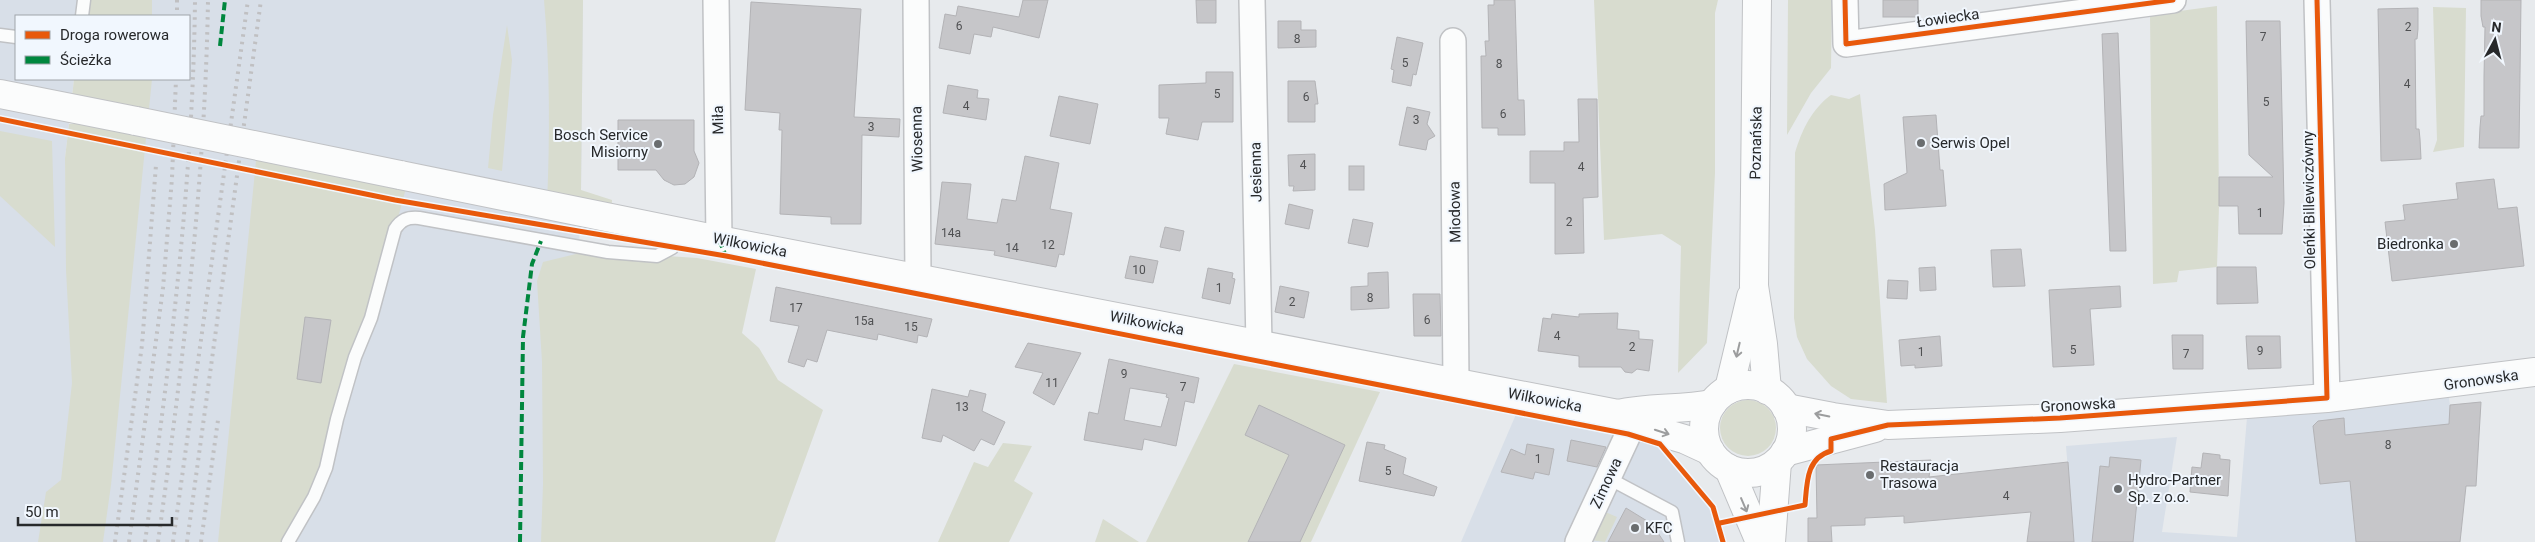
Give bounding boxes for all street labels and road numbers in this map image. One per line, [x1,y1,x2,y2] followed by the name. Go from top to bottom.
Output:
[1915,5,1981,31] street label: Łowiecka
[709,105,727,135] street label: Miła
[907,106,927,172] street label: Wiosenna
[1746,106,1766,180] street label: Poznańska
[2299,130,2319,270] street label: Oleńki Billewiczówny
[1246,142,1266,202] street label: Jesienna
[1445,181,1465,243] street label: Miodowa
[711,229,789,261] street label: Wilkowicka
[1108,307,1186,339] street label: Wilkowicka
[2442,366,2520,394] street label: Gronowska
[1506,384,1584,416] street label: Wilkowicka
[2040,394,2116,416] street label: Gronowska
[1586,455,1626,511] street label: Zimowa

